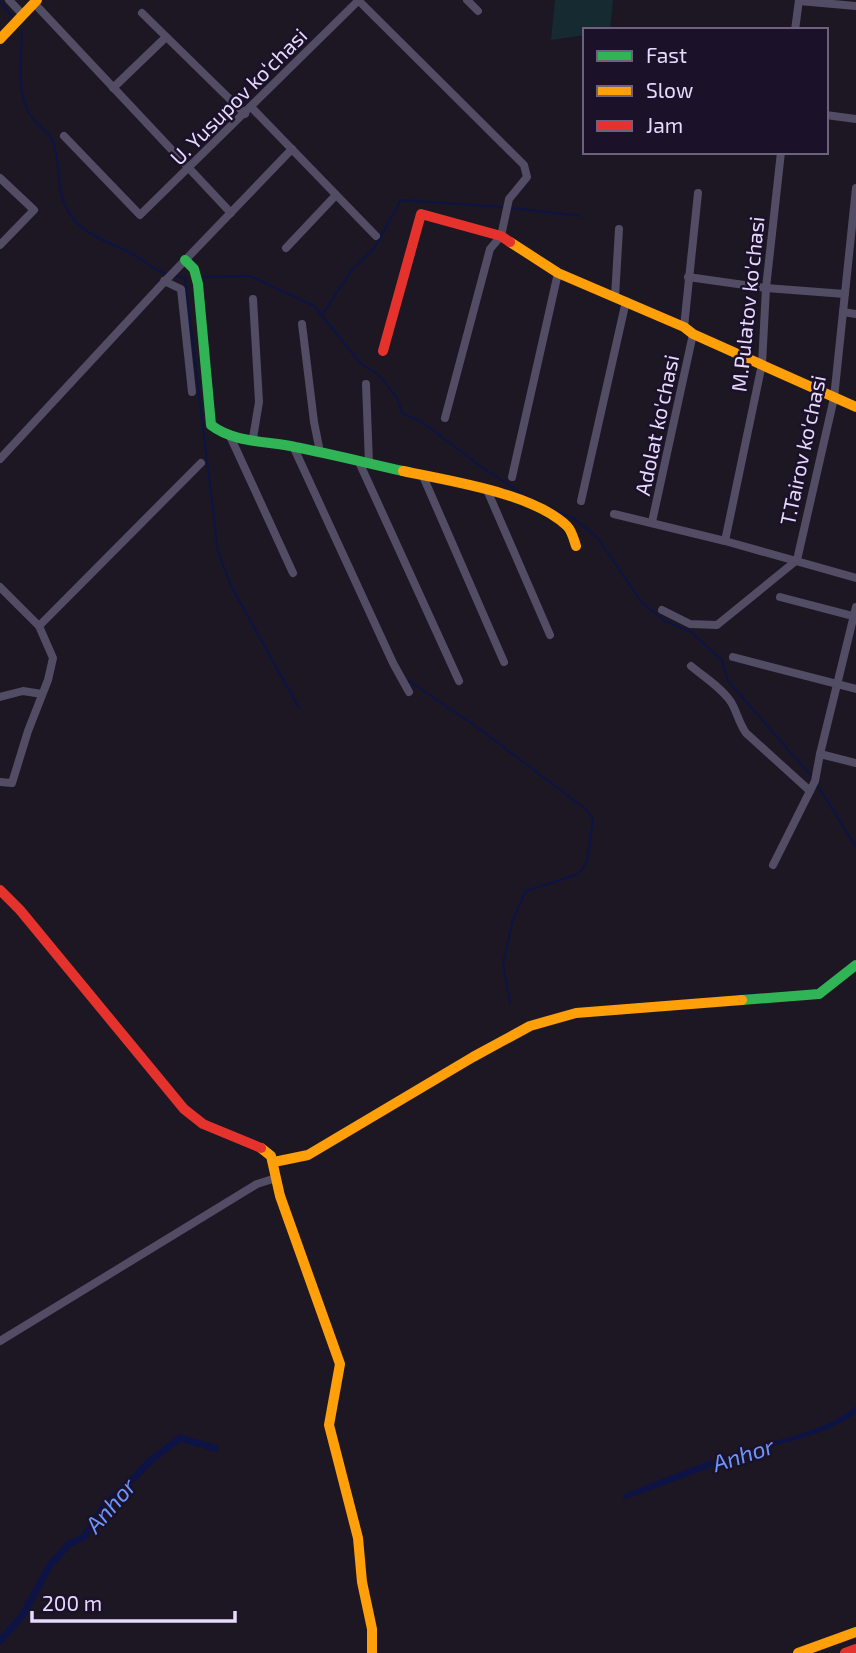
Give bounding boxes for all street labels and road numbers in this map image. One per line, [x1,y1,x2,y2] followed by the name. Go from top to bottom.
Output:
[164,22,312,170] street label: U. Yusupov ko‘chasi
[725,215,769,393] street label: M.Pulatov ko'chasi
[629,352,683,498] street label: Adolat ko'chasi
[774,373,830,527] street label: T.Tairov ko'chasi

